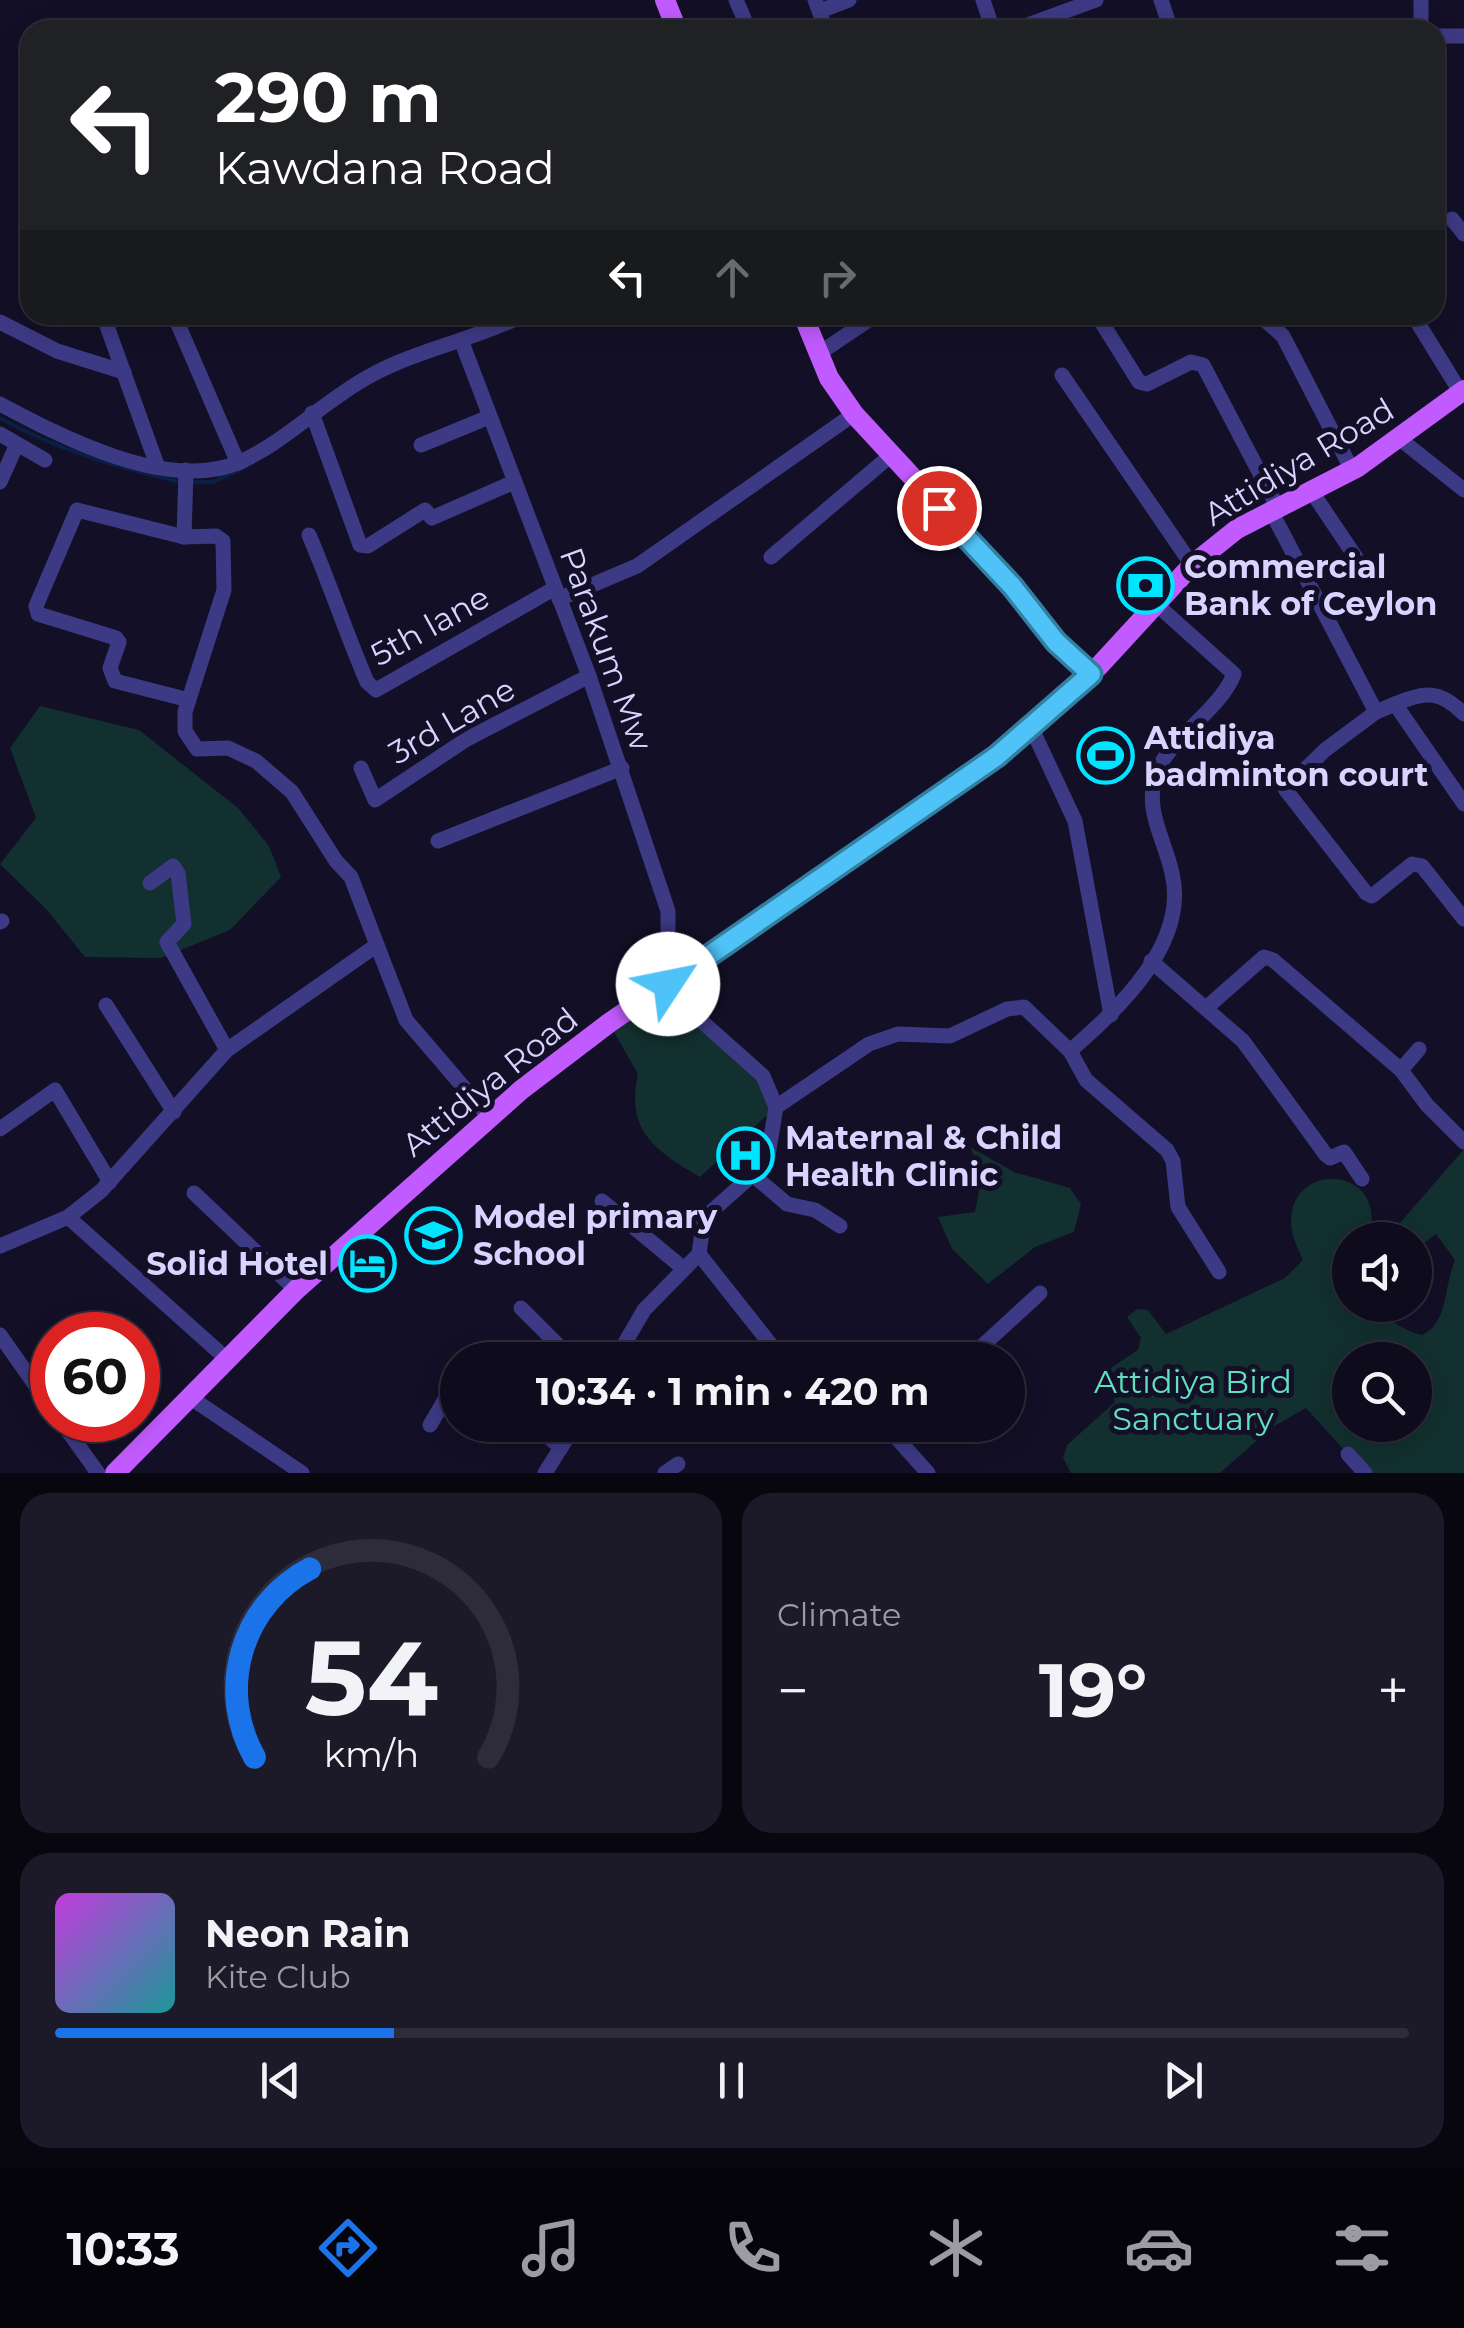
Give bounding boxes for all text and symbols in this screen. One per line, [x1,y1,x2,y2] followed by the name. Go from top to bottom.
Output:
[215,54,442,140] text: 290 m
[50,60,180,190] icon: left
[215,140,555,195] text: Kawdana Road
[600,250,655,305] icon: left
[705,250,760,305] icon: ahead
[810,250,865,305] icon: right
[1197,390,1401,534] street label: Attidiya Road
[897,466,982,551] pin
[912,481,967,536] icon: arrive
[552,542,661,756] street label: Parakum Mw
[1184,547,1437,623] place label: Commercial Bank of Ceylon
[1115,555,1175,615] bank icon: Commercial Bank of Ceylon
[364,577,496,674] street label: 5th lane
[382,669,522,772] street label: 3rd Lane
[1143,718,1429,794] place label: Attidiya badminton court
[1075,726,1135,786] sports icon: Attidiya badminton court
[616,932,720,1036] position arrow
[394,999,585,1164] street label: Attidiya Road
[785,1118,1062,1194] place label: Maternal & Child Health Clinic
[716,1126,776,1186] hospital icon: Maternal & Child Health Clinic
[473,1197,718,1273] place label: Model primary School
[404,1205,464,1265] school or university icon: Model primary School
[1332,1222,1432,1442] map controls
[1332,1222,1432,1322] button: sound
[337,1234,397,1294] hotel icon: Solid Hotel
[146,1244,328,1283] place label: Solid Hotel
[30,1312,160,1442] speed limit sign: 60
[1332,1342,1432,1442] button: search
[1094,1362,1292,1438] park label: Attidiya Bird Sanctuary
[536,1368,929,1415] text: 10:34 · 1 min · 420 m
[777,1595,901,1634] text: Climate
[304,1614,438,1741] text: 54
[1039,1644,1147,1736] text: 19°
[777,1657,809,1724] text: −
[1377,1657,1409,1724] text: +
[323,1732,419,1776] text: km/h
[205,1910,410,1957] text: Neon Rain
[205,1957,351,1996] text: Kite Club
[253,2053,308,2108] icon: previous
[704,2053,759,2108] icon: pause
[1156,2053,1211,2108] icon: next
[313,2213,383,2283] icon: directions
[516,2213,586,2283] icon: music
[718,2213,788,2283] icon: phone
[921,2213,991,2283] icon: climate
[1124,2213,1194,2283] icon: car
[1327,2213,1397,2283] icon: filters
[66,2221,180,2276] text: 10:33

